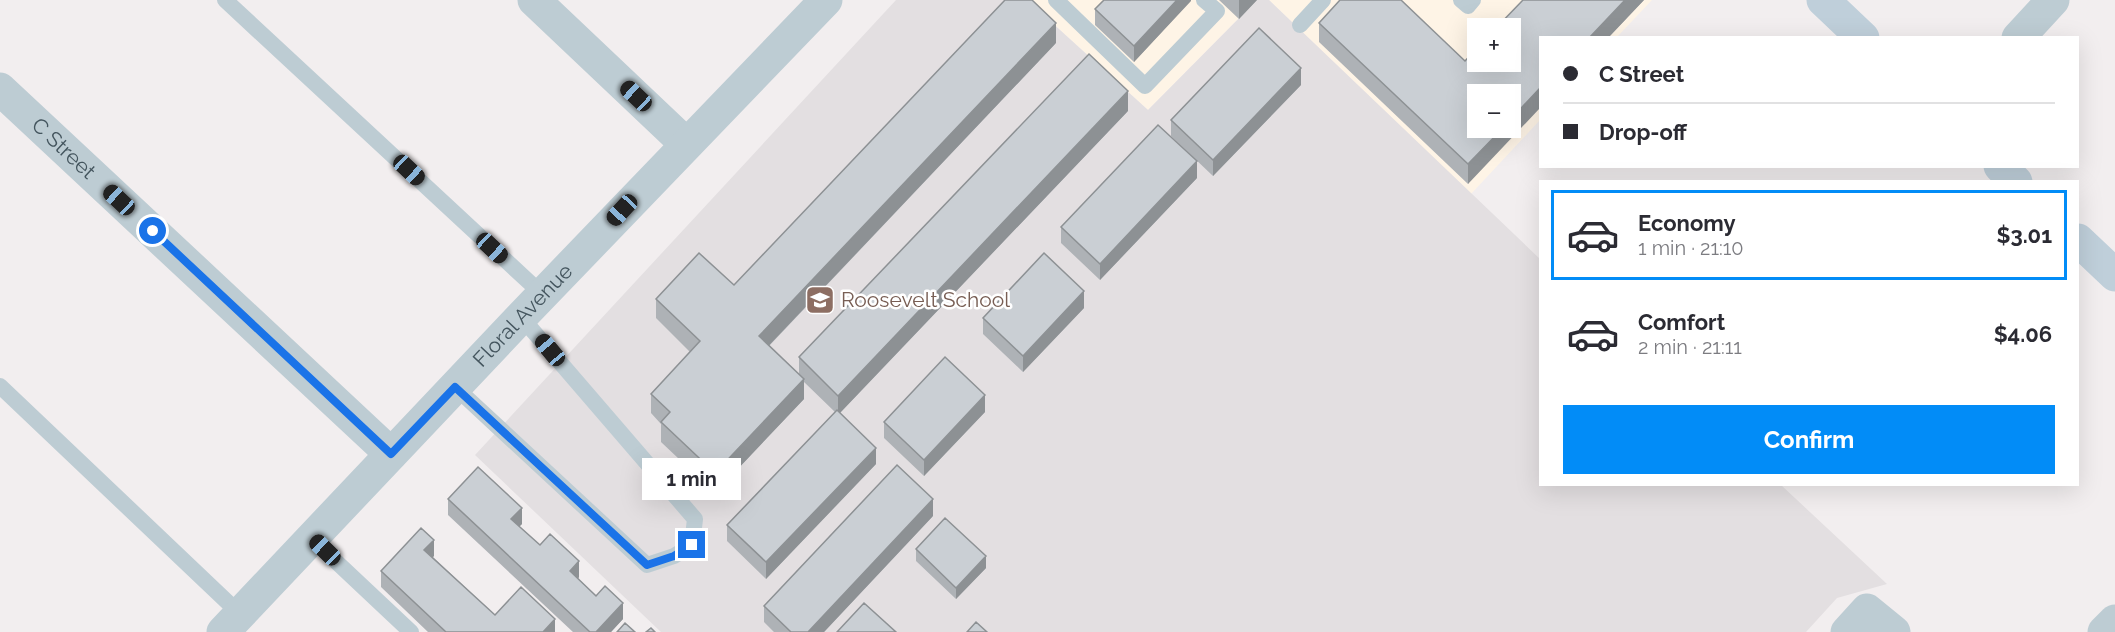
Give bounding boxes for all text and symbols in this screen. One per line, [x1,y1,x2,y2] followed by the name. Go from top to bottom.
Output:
[1467,18,1521,138] map controls
[1467,18,1521,72] button: +
[1599,61,1684,87] text: C Street
[617,77,655,115] car
[1467,84,1521,138] button: −
[27,112,101,184] street label: C Street
[1599,119,1687,145] text: Drop-off
[390,151,428,189] car
[100,181,138,219] car
[603,191,641,229] car
[1566,208,1620,262] icon: car
[1638,210,1736,236] text: Economy
[139,217,166,244] route start
[1997,222,2052,248] text: $3.01
[473,229,511,267] car
[1638,236,1744,260] text: 1 min · 21:10
[468,258,577,372] street label: Floral Avenue
[804,284,836,316] school or university icon: Roosevelt School
[841,287,1010,312] place label: Roosevelt School
[1566,307,1620,361] icon: car
[1638,309,1725,335] text: Comfort
[1994,321,2052,347] text: $4.06
[532,330,568,370] car
[1638,335,1742,359] text: 2 min · 21:11
[1563,405,2055,474] button: Confirm
[642,458,742,500] callout: 1 min
[666,467,717,491] text: 1 min
[306,531,344,569] car
[678,531,705,558] route end

